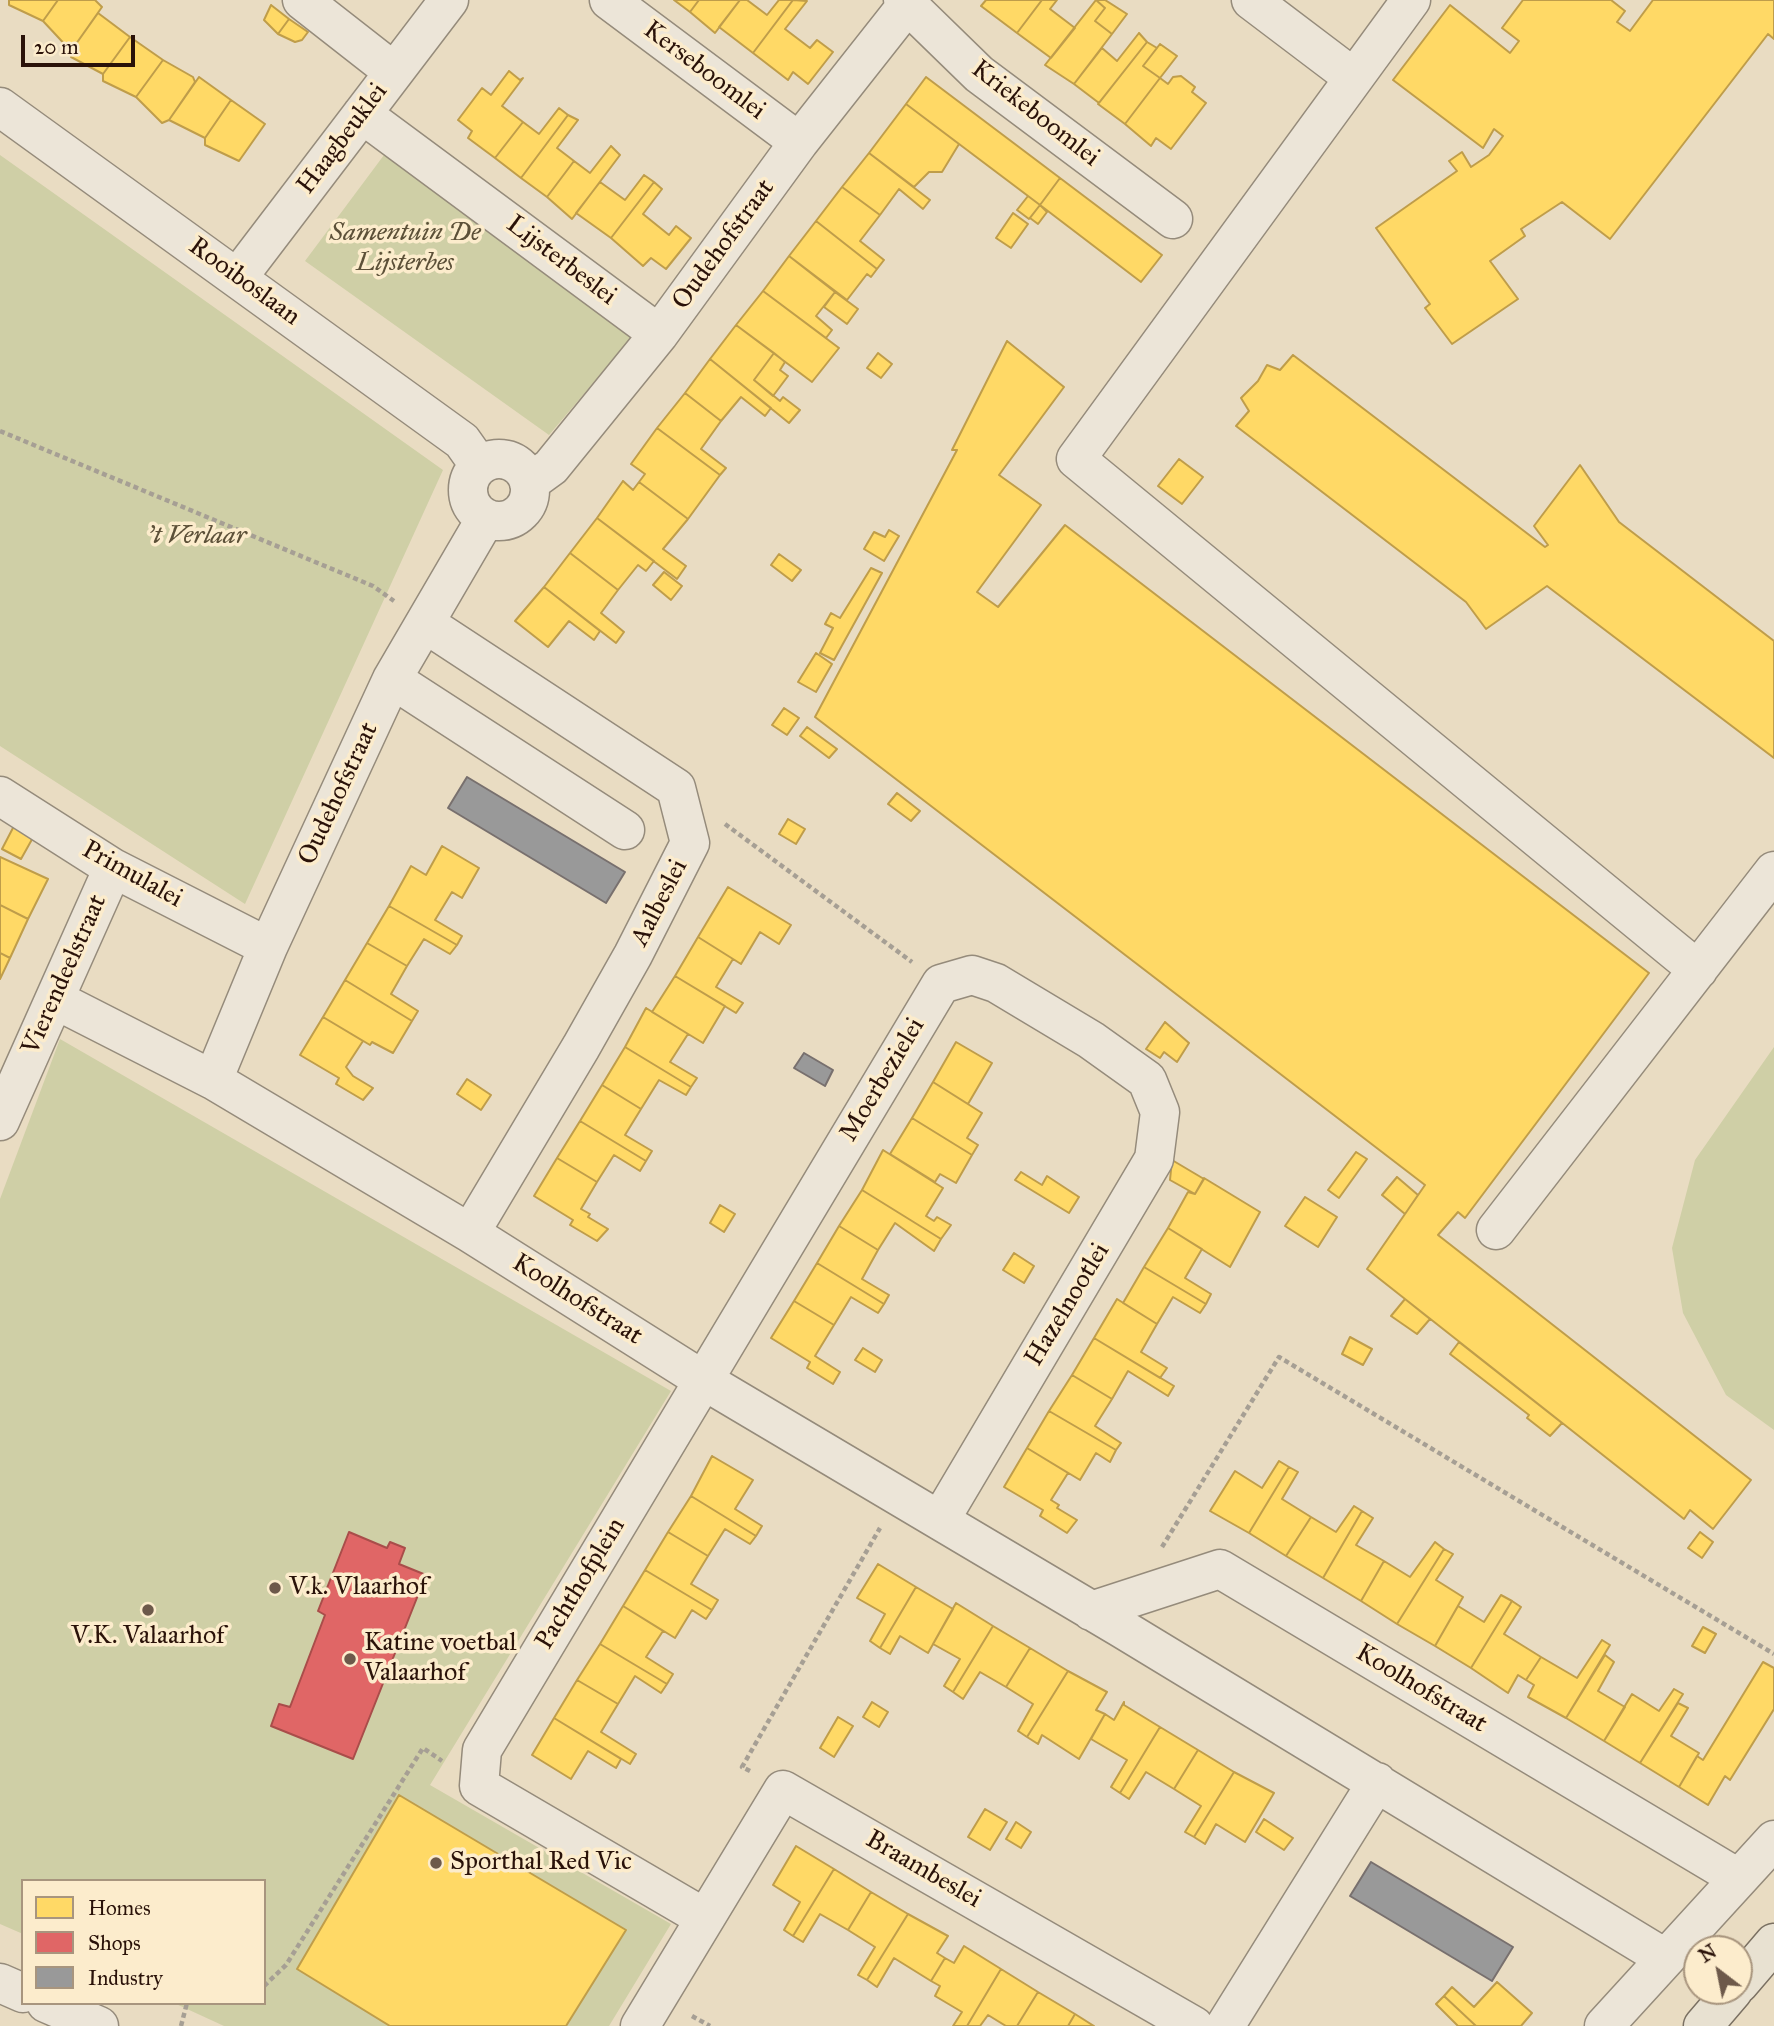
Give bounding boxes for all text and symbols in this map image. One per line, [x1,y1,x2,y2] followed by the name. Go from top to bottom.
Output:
[637,15,771,127] street label: Kerseboomlei
[24,21,138,65] scale bar
[34,34,79,60] text: 20 m
[964,54,1106,174] street label: Kriekeboomlei
[291,77,395,201] street label: Haagbeuklei
[666,174,782,316] street label: Oudehofstraat
[500,209,622,313] street label: Lijsterbeslei
[329,218,481,280] park label: Samentuin De Lijsterbes
[182,231,306,333] street label: Rooiboslaan
[147,521,247,553] park label: 't Verlaar
[292,718,386,870] street label: Oudehofstraat
[76,835,188,915] street label: Primulalei
[625,854,695,952] street label: Aalbeslei
[16,890,114,1060] street label: Vierendeelstraat
[834,1013,932,1147] street label: Moerbezielei
[1019,1238,1117,1372] street label: Hazelnootlei
[506,1248,648,1352] street label: Koolhofstraat
[529,1513,633,1655] street label: Pachthofplein
[289,1572,428,1604] place label: V.k. Vlaarhof
[267,1580,283,1596] marker: V.k. Vlaarhof
[140,1602,156,1618] marker: V.K. Valaarhof
[71,1621,225,1653] place label: V.K. Valaarhof
[364,1628,517,1690] place label: Katine voetbal Valaarhof
[1350,1638,1492,1740] street label: Koolhofstraat
[342,1651,358,1667] marker: Katine voetbal Valaarhof
[860,1824,986,1916] street label: Braambeslei
[450,1847,632,1879] place label: Sporthal Red Vic
[428,1855,444,1871] marker: Sporthal Red Vic
[21,1879,266,2005] legend
[88,1895,151,1921] text: Homes
[88,1930,141,1956] text: Shops
[1683,1935,1753,2005] north arrow
[1695,1939,1721,1967] text: N
[88,1965,163,1991] text: Industry

